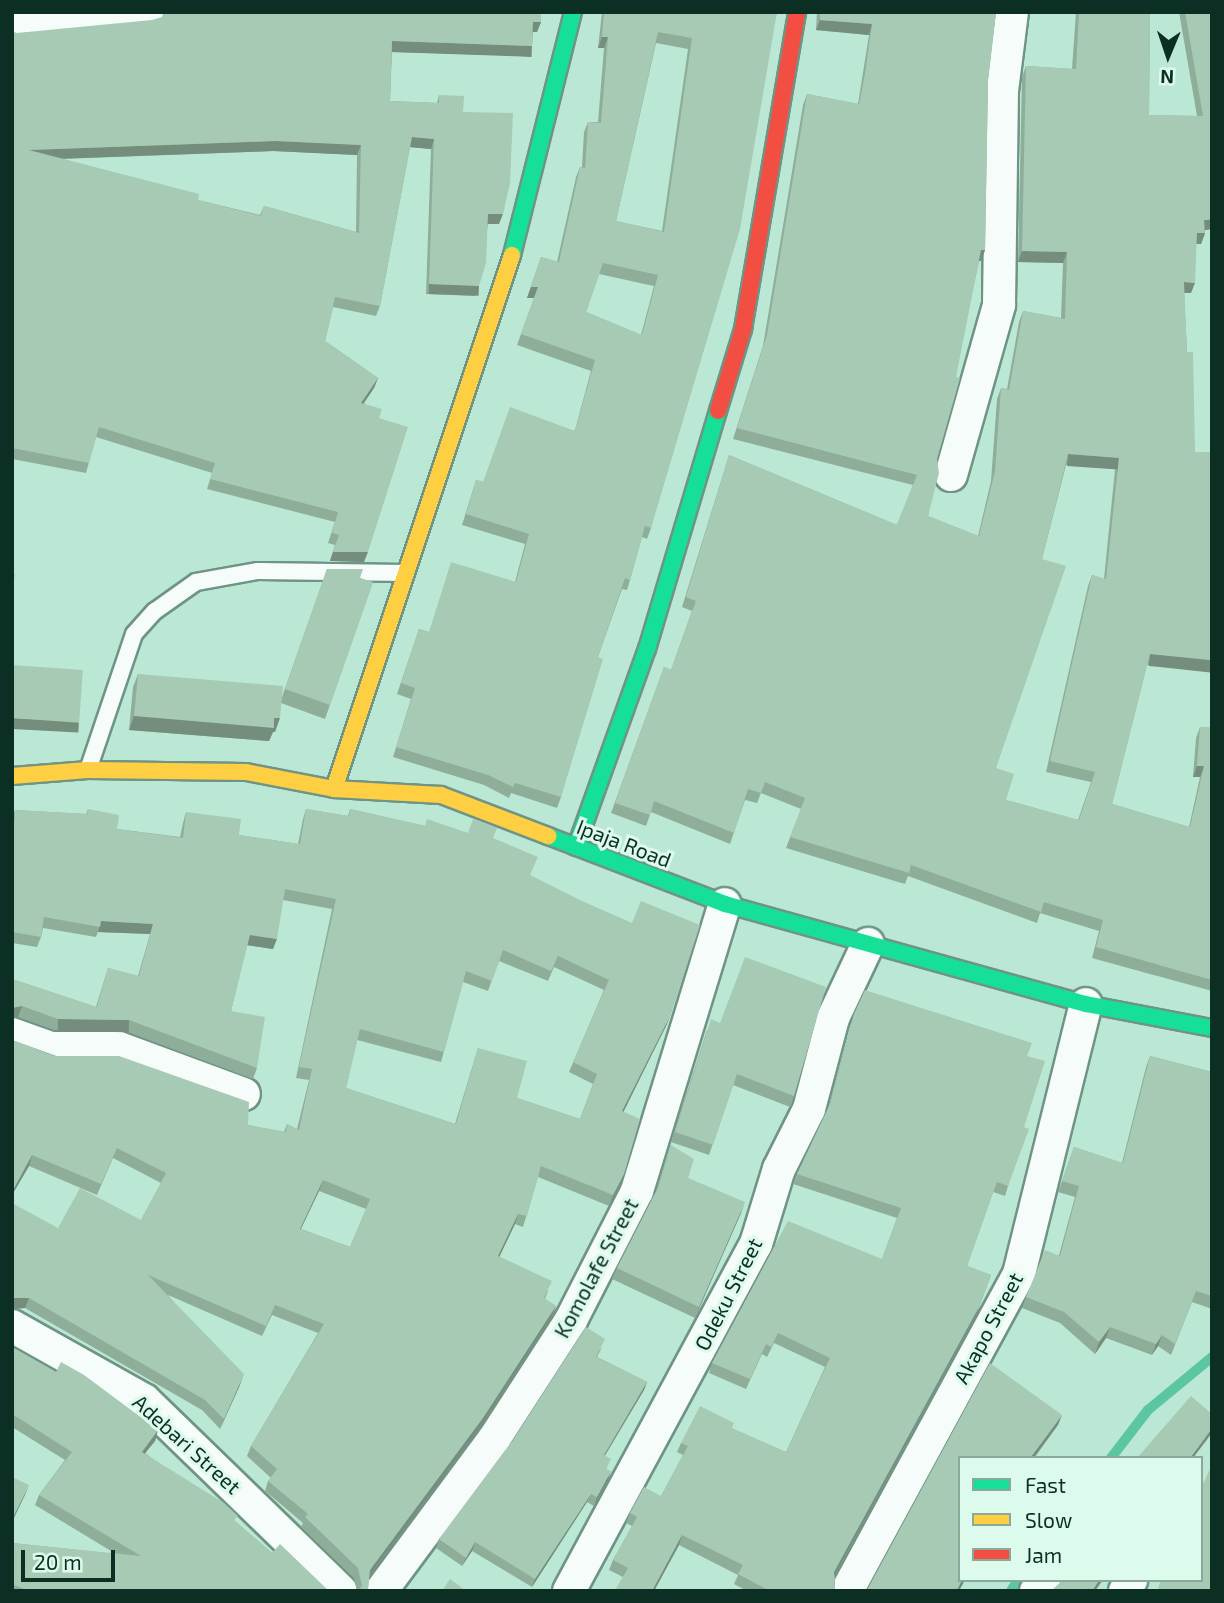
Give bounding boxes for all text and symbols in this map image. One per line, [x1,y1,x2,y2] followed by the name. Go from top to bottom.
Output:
[1133,21,1203,91] north arrow
[1160,66,1175,89] text: N
[573,813,675,873] street label: Ipaja Road
[549,1194,643,1342] street label: Komolafe Street
[689,1233,767,1355] street label: Odeku Street
[948,1268,1028,1388] street label: Akapo Street
[128,1389,246,1499] street label: Adebari Street
[958,1456,1203,1582] legend
[1025,1472,1066,1497] text: Fast
[1025,1507,1072,1532] text: Slow
[24,1536,119,1580] scale bar
[1025,1542,1062,1567] text: Jam
[34,1549,82,1574] text: 20 m

